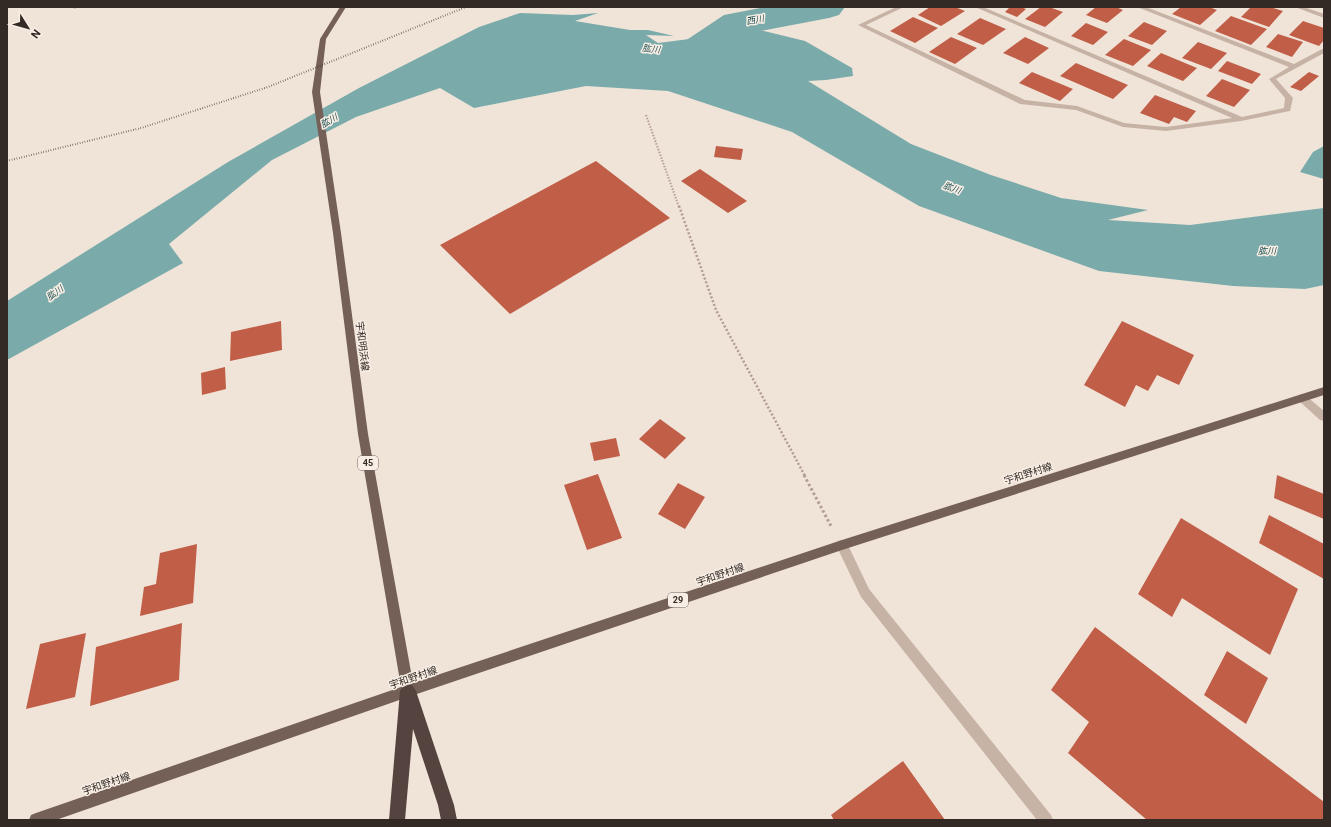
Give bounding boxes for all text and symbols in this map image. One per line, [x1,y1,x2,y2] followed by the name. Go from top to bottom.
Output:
[8,8,48,48] north arrow
[745,13,766,26] water label: 西川
[28,27,43,41] text: N
[642,43,661,55] water label: 肱川
[319,112,340,130] water label: 肱川
[942,180,963,196] water label: 肱川
[1258,246,1277,256] water label: 肱川
[45,283,66,302] water label: 肱川
[354,321,371,372] street label: 宇和明浜線
[358,456,378,470] road number: 45
[1003,461,1054,486] street label: 宇和野村線
[695,561,746,588] street label: 宇和野村線
[668,593,688,607] road number: 29
[388,664,439,691] street label: 宇和野村線
[81,770,132,797] street label: 宇和野村線

